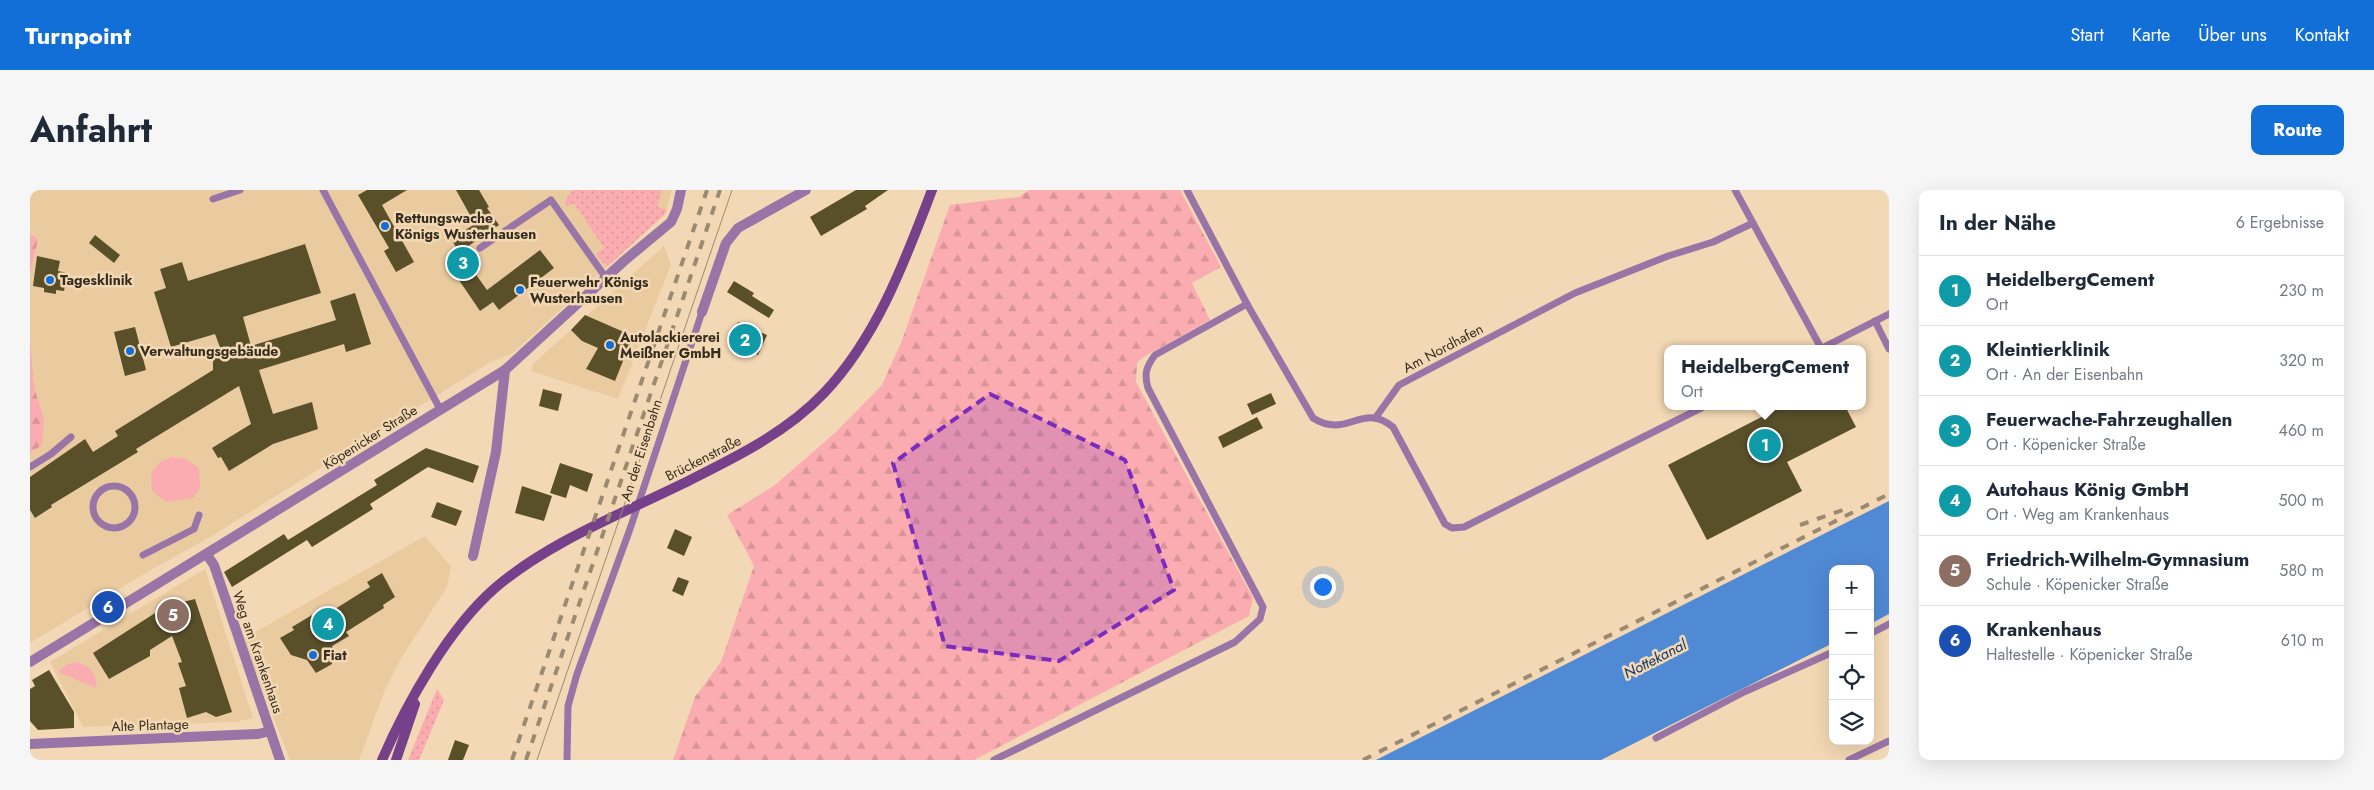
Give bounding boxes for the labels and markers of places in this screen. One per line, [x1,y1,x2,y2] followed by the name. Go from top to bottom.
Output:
[395,208,536,244] place label: Rettungswache Königs Wusterhausen
[379,220,391,232] marker: Rettungswache Königs Wusterhausen
[447,244,479,282] pin: 3
[60,270,133,290] place label: Tagesklinik
[530,272,649,308] place label: Feuerwehr Königs Wusterhausen
[44,274,56,286] marker: Tagesklinik
[514,284,526,296] marker: Feuerwehr Königs Wusterhausen
[729,321,761,359] pin: 2
[619,327,721,363] place label: Autolackiererei Meißner GmbH
[604,339,616,351] marker: Autolackiererei Meißner GmbH
[139,341,278,361] place label: Verwaltungsgebäude
[124,345,136,357] marker: Verwaltungsgebäude
[1749,426,1781,464] pin: 1
[92,588,124,626] pin: 6
[157,596,189,634] pin: 5
[312,605,344,643] pin: 4
[323,645,347,665] place label: Fiat
[307,649,319,661] marker: Fiat

